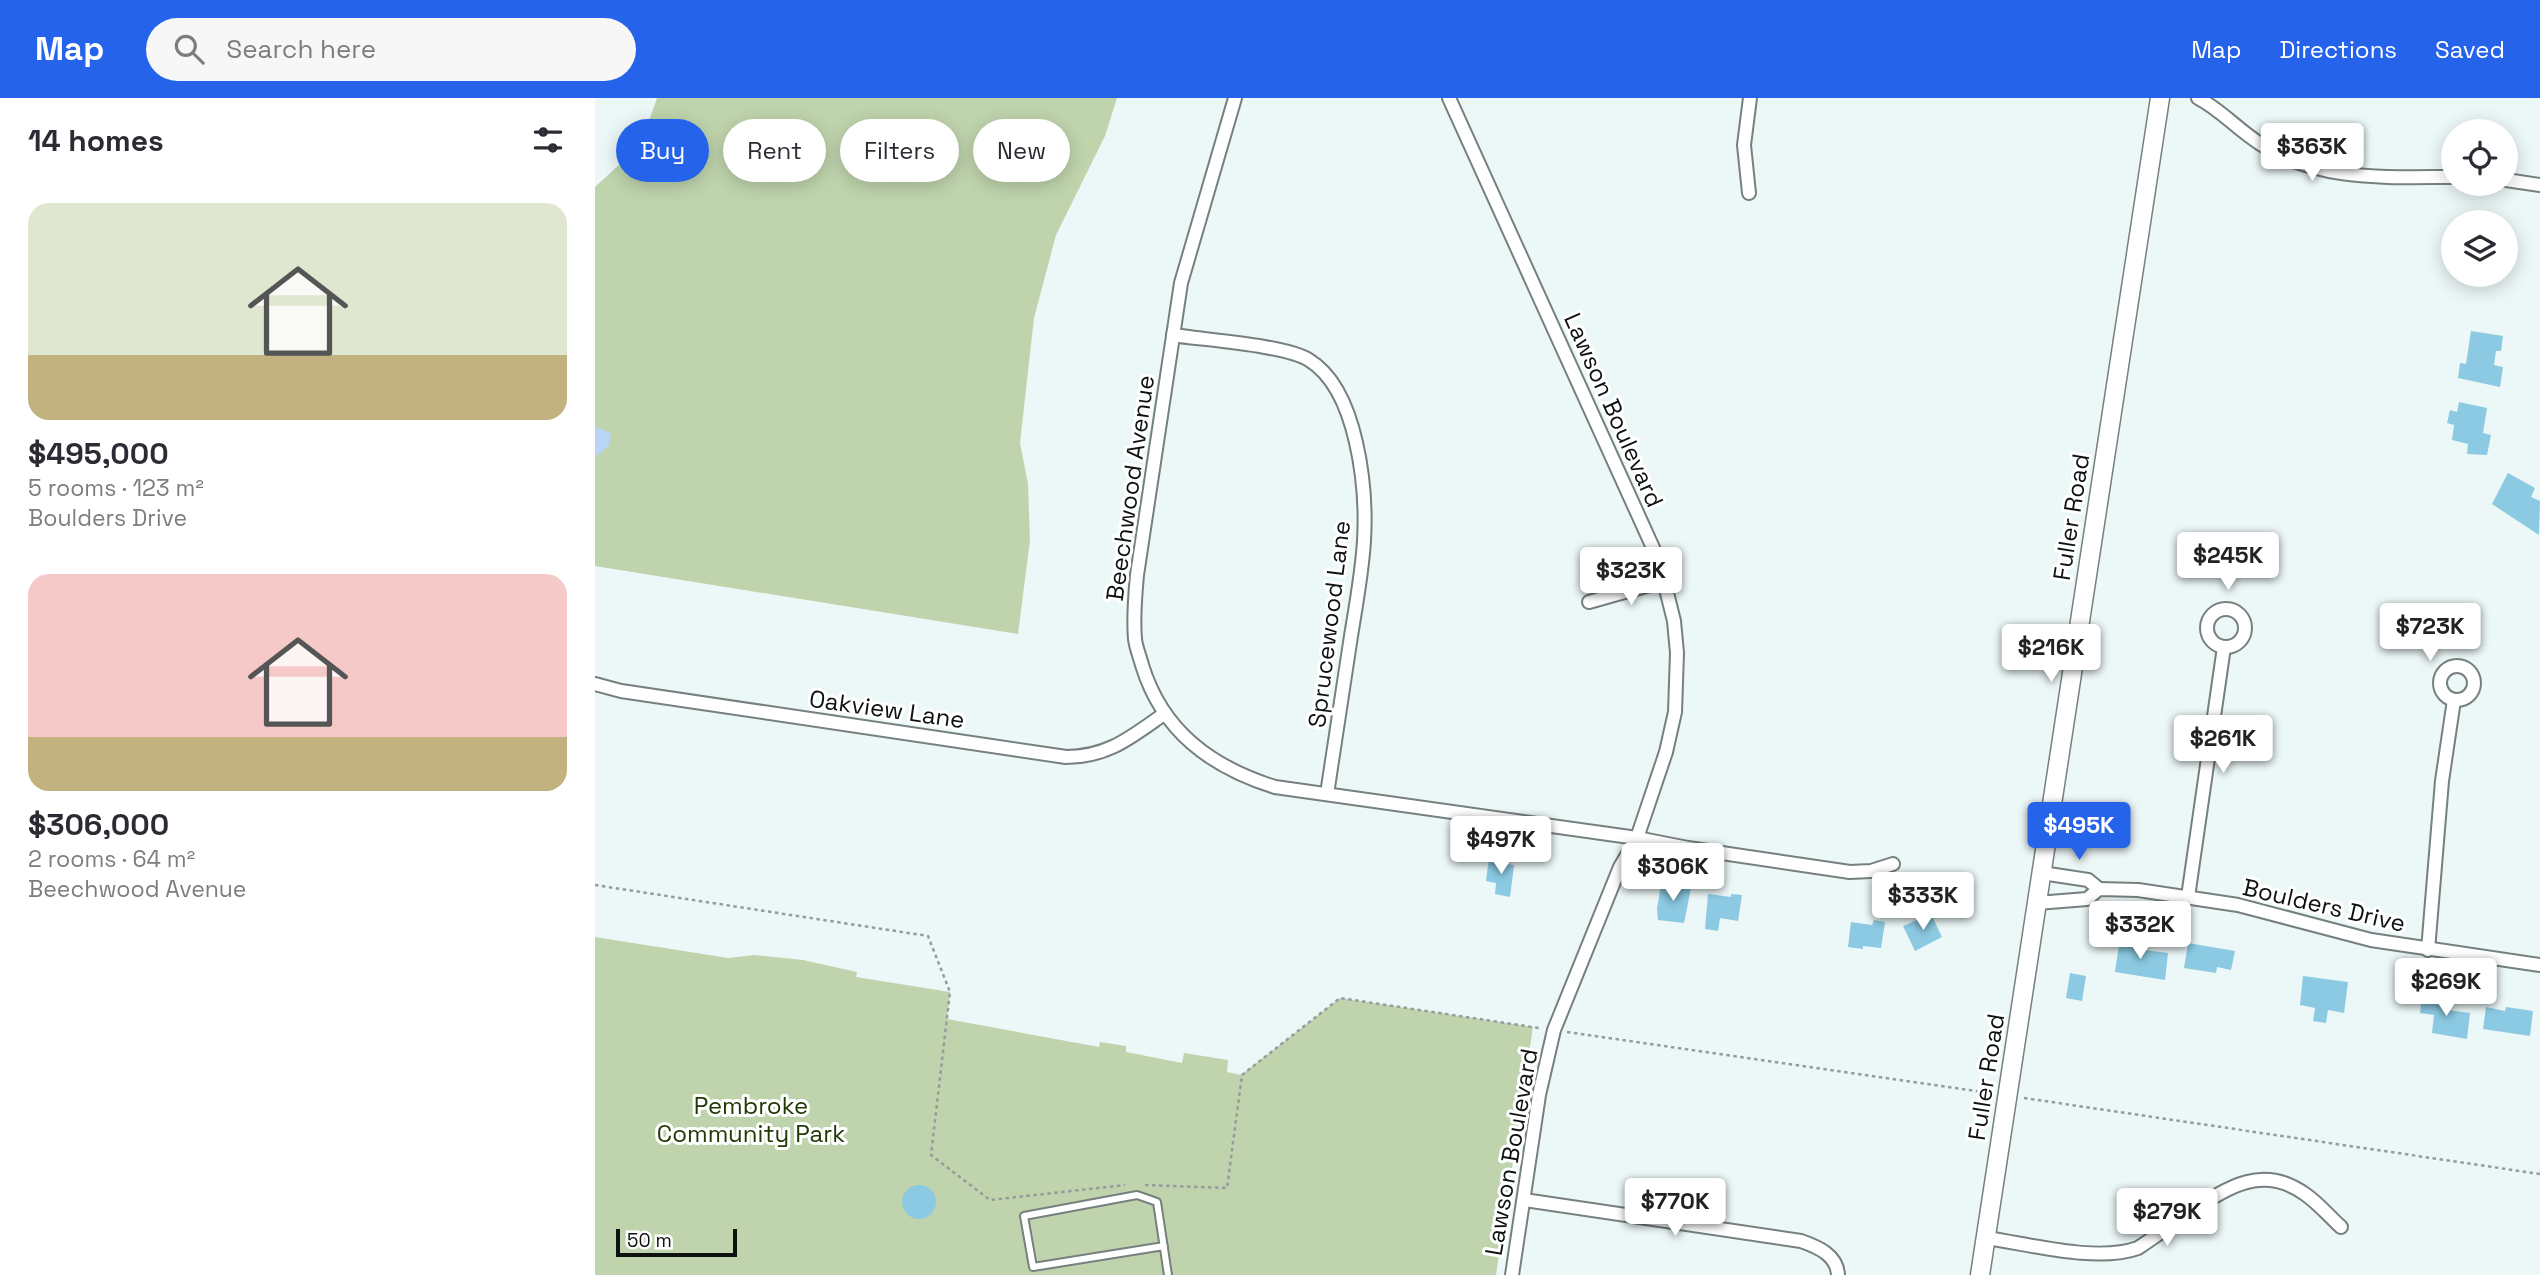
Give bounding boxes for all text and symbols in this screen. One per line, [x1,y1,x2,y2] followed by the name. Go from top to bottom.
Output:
[146,18,636,81] search box
[35,28,104,70] text: Map
[170,30,208,68] icon: search
[226,32,376,66] text: Search here
[2191,34,2241,65] text: Map
[2279,34,2397,65] text: Directions
[2435,34,2505,65] text: Saved
[616,119,709,182] chip: Buy
[723,119,826,182] chip: Rent
[840,119,959,182] chip: Filters
[973,119,1070,182] chip: New
[2441,119,2518,287] map controls
[2441,119,2518,196] button: locate
[28,121,164,160] text: 14 homes
[529,121,567,159] icon: filters
[2263,123,2361,183] pin: $363K
[2277,131,2347,161] text: $363K
[2441,210,2518,287] button: layers
[235,248,361,374] icon: home
[1557,308,1671,512] street label: Lawson Boulevard
[1099,373,1161,603] street label: Beechwood Avenue
[28,434,169,473] text: $495,000
[2046,451,2096,583] street label: Fuller Road
[28,473,204,503] text: 5 rooms · 123 m²
[28,503,187,533] text: Boulders Drive
[1301,519,1357,729] street label: Sprucewood Lane
[2179,532,2277,592] pin: $245K
[2193,540,2263,570] text: $245K
[1582,547,1680,607] pin: $323K
[1596,555,1666,585] text: $323K
[2381,603,2479,663] pin: $723K
[2396,611,2464,641] text: $723K
[235,619,361,745] icon: home
[2002,624,2100,684] pin: $216K
[2018,632,2084,662] text: $216K
[807,683,967,735] street label: Oakview Lane
[2174,716,2272,775] pin: $261K
[2190,723,2256,753] text: $261K
[2030,802,2128,862] pin: $495K
[28,805,169,844] text: $306,000
[2044,810,2114,840] text: $495K
[1452,816,1550,876] pin: $497K
[1466,824,1536,854] text: $497K
[28,844,195,874] text: 2 rooms · 64 m²
[1624,844,1722,903] pin: $306K
[1637,851,1709,881] text: $306K
[2240,871,2408,939] street label: Boulders Drive
[1874,872,1972,932] pin: $333K
[28,874,246,904] text: Beechwood Avenue
[1888,880,1958,910] text: $333K
[2091,902,2189,961] pin: $332K
[2105,909,2175,939] text: $332K
[2397,958,2495,1018] pin: $269K
[2411,966,2481,996] text: $269K
[1961,1011,2011,1143] street label: Fuller Road
[1478,1046,1544,1258] street label: Lawson Boulevard
[657,1090,845,1149] park label: Pembroke Community Park
[1626,1178,1724,1238] pin: $770K
[1641,1186,1709,1216] text: $770K
[2118,1188,2216,1248] pin: $279K
[2133,1196,2201,1226] text: $279K
[616,1226,737,1258] scale bar
[627,1228,672,1253] text: 50 m

